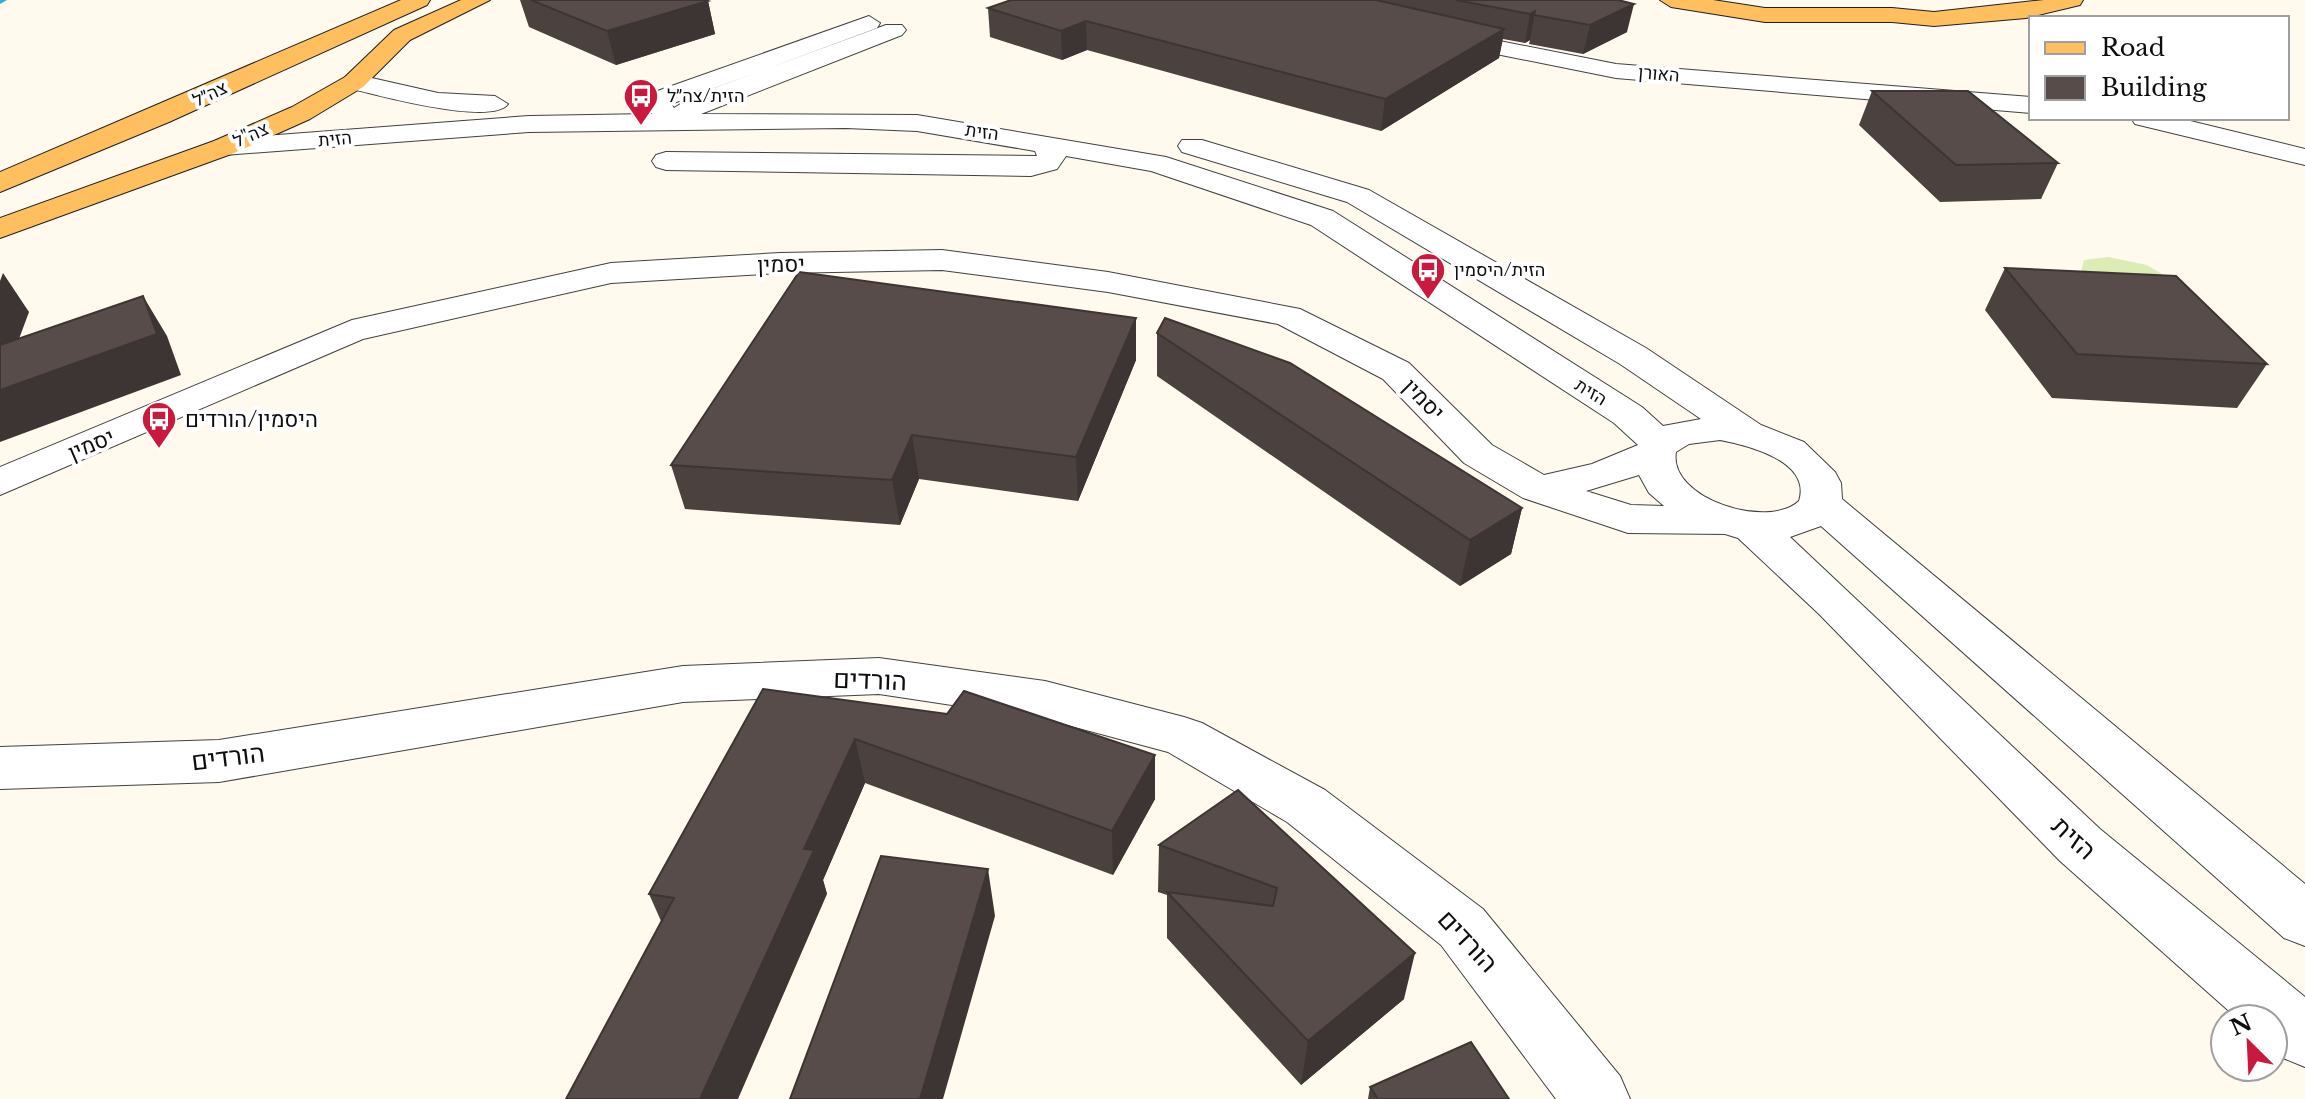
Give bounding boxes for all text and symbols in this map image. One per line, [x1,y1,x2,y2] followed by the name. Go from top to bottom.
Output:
[2029,16,2289,120] legend
[2101,33,2165,62] text: Road
[1637,61,1681,87] street label: האורן
[2101,73,2207,102] text: Building
[189,76,231,111] street label: צה״ל
[622,77,660,127] bus stop icon: הזית/צה״ל
[667,85,744,107] place label: הזית/צה״ל
[230,118,272,152] street label: צה"ל
[964,119,1000,145] street label: הזית
[317,127,353,151] street label: הזית
[757,250,805,279] street label: יסמין
[1409,251,1447,301] bus stop icon: הזית/היסמין
[1454,259,1545,281] place label: הזית/היסמין
[1397,373,1450,426] street label: יסמין
[1571,374,1611,410] street label: הזית
[140,400,178,450] bus stop icon: היסמין/הורדים
[185,406,318,433] place label: היסמין/הורדים
[64,423,118,466] street label: יסמין
[833,663,907,697] street label: הורדים
[190,737,266,777] street label: הורדים
[2045,810,2103,866] street label: הזית
[1431,903,1505,979] street label: הורדים
[2209,1003,2289,1083] north arrow
[2226,1009,2256,1042] text: N

